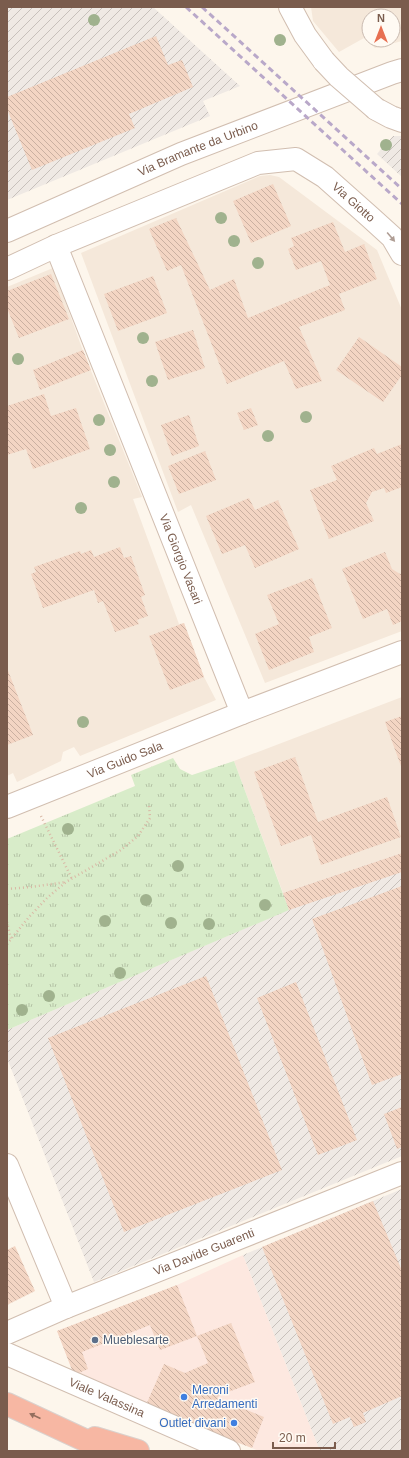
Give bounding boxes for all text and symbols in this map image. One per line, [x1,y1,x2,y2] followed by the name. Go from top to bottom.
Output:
[361,8,401,48] north arrow
[377,12,385,24] text: N
[136,118,260,179] street label: Via Bramante da Urbino
[329,180,378,225] street label: Via Giotto
[386,231,395,242] one-way arrow
[156,512,205,606] street label: Via Giorgio Vasari
[85,738,165,781] street label: Via Guido Sala
[152,1226,256,1278] street label: Via Davide Guarenti
[103,1333,169,1347] place label: Mueblesarte
[90,1335,100,1345] marker: Mueblesarte
[67,1375,147,1420] street label: Viale Valassina
[192,1383,257,1411] place label: Meroni Arredamenti
[179,1392,189,1402] marker: Meroni Arredamenti
[30,1413,41,1419] one-way arrow
[159,1416,226,1430] place label: Outlet divani
[229,1418,239,1428] marker: Outlet divani
[273,1424,335,1450] scale bar
[279,1431,306,1445] text: 20 m

